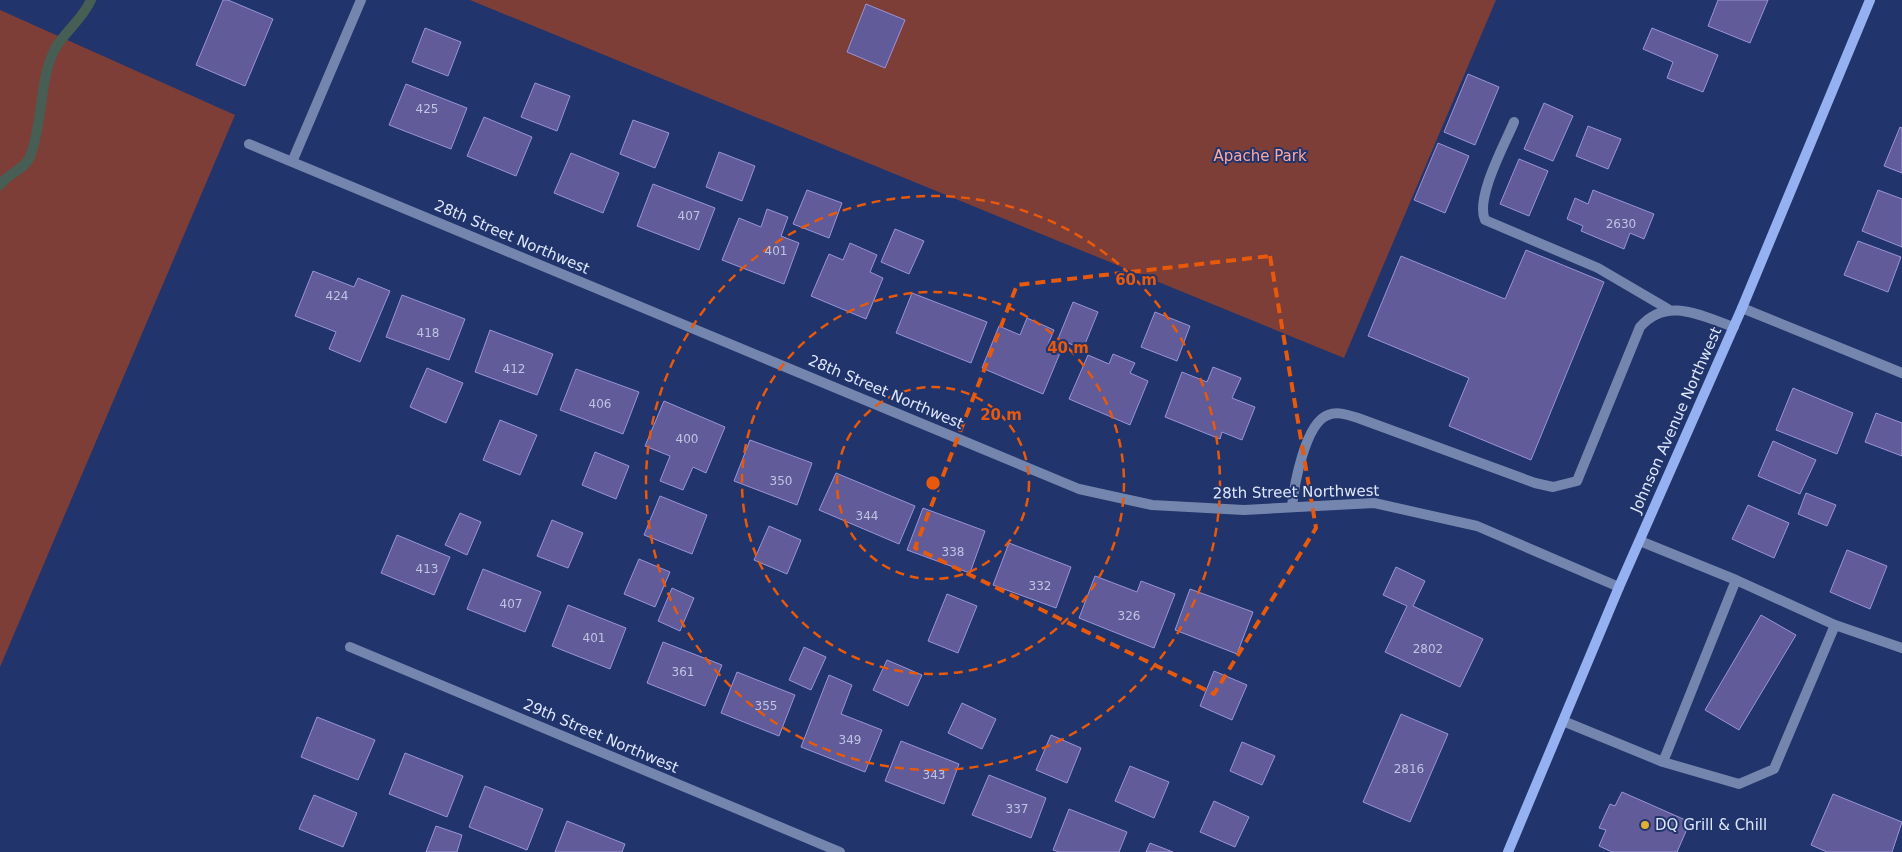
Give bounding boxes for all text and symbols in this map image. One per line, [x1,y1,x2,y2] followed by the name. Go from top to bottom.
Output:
[416,102,438,116] house number: 425
[1213,147,1307,165] park label: Apache Park
[432,196,592,278] street label: 28th Street Northwest
[678,209,700,223] house number: 407
[1606,217,1636,231] house number: 2630
[765,244,787,258] house number: 401
[1115,271,1157,289] text: 60 m
[326,289,348,303] house number: 424
[1626,324,1725,517] street label: Johnson Avenue Northwest
[417,326,439,340] house number: 418
[1047,339,1089,357] text: 40 m
[806,351,966,433] street label: 28th Street Northwest
[503,362,525,376] house number: 412
[589,397,611,411] house number: 406
[980,406,1022,424] text: 20 m
[676,432,698,446] house number: 400
[770,474,792,488] house number: 350
[924,474,942,492] centre of rings
[1212,482,1380,502] street label: 28th Street Northwest
[856,509,878,523] house number: 344
[942,545,964,559] house number: 338
[416,562,438,576] house number: 413
[1029,579,1051,593] house number: 332
[500,597,522,611] house number: 407
[1118,609,1140,623] house number: 326
[583,631,605,645] house number: 401
[1413,642,1443,656] house number: 2802
[672,665,694,679] house number: 361
[521,695,681,777] street label: 29th Street Northwest
[755,699,777,713] house number: 355
[839,733,861,747] house number: 349
[1394,762,1424,776] house number: 2816
[923,768,945,782] house number: 343
[1006,802,1028,816] house number: 337
[1655,816,1767,834] place label: DQ Grill & Chill
[1639,819,1651,831] marker: DQ Grill & Chill

